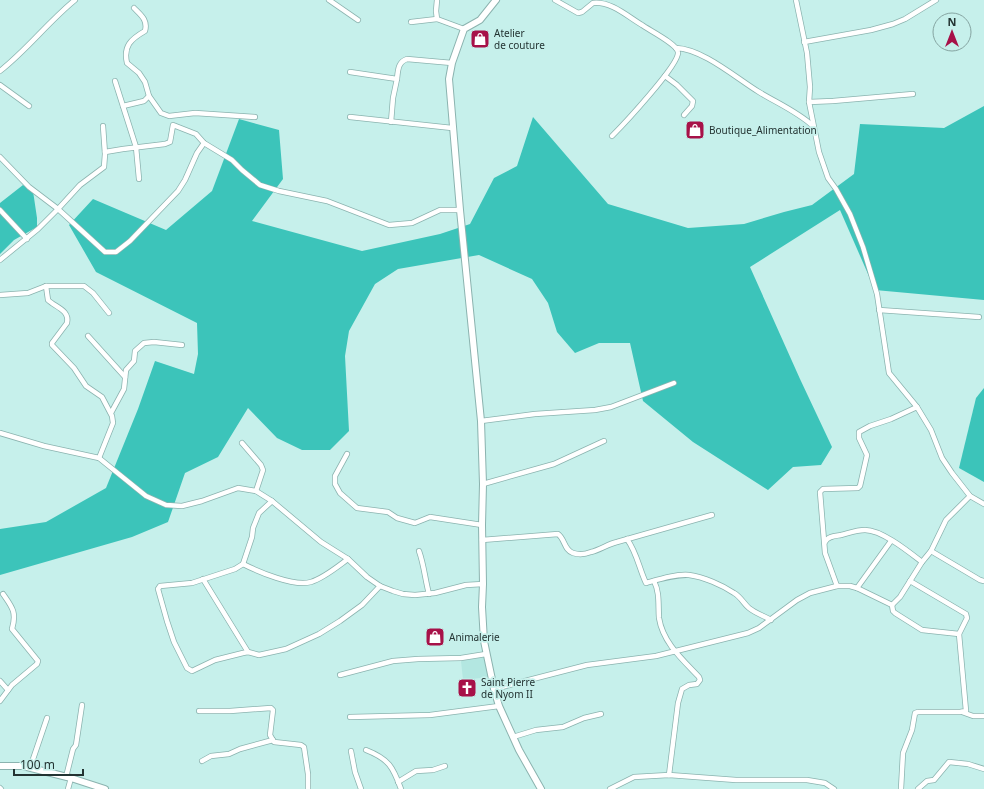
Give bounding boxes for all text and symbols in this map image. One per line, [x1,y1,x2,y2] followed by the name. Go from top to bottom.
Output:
[932,12,972,52] north arrow
[948,14,956,29] text: N
[494,26,545,52] place label: Atelier de couture
[469,28,491,50] shop icon: Atelier de couture
[684,119,706,141] shop icon: Boutique_Alimentation
[709,123,817,137] place label: Boutique_Alimentation
[424,626,446,648] shop icon: Animalerie
[449,630,500,644] place label: Animalerie
[481,675,535,701] place label: Saint Pierre de Nyom II
[456,677,478,699] church icon: Saint Pierre de Nyom II
[14,751,83,777] scale bar
[20,756,55,773] text: 100 m

